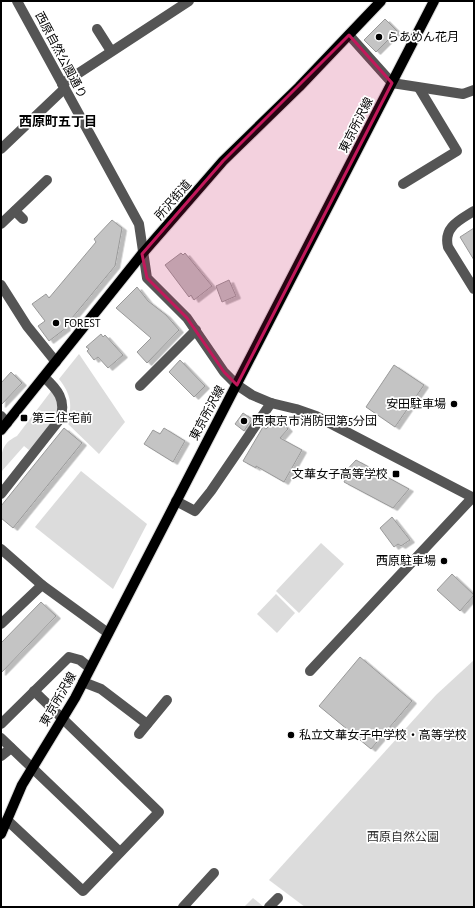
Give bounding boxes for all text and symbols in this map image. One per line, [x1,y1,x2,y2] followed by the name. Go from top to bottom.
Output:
[33,9,90,100] street label: 西原自然公園通り
[387,30,459,43] place label: らあめん花月
[374,32,384,42] marker: らあめん花月
[336,95,375,154] street label: 東京所沢線
[19,115,97,129] district label: 西原町五丁目
[152,177,193,222] street label: 所沢街道
[64,317,101,329] place label: FOREST
[51,318,61,328] marker: FOREST
[187,383,226,442] street label: 東京所沢線
[386,397,446,410] place label: 安田駐車場
[449,399,459,409] marker: 安田駐車場
[32,411,92,424] place label: 第三住宅前
[19,413,29,423] marker: 第三住宅前
[252,414,377,427] place label: 西東京市消防団第5分団
[239,416,249,426] marker: 西東京市消防団第5分団
[292,467,388,480] place label: 文華女子高等学校
[391,469,401,479] marker: 文華女子高等学校
[376,554,436,567] place label: 西原駐車場
[439,556,449,566] marker: 西原駐車場
[37,670,78,728] street label: 東京所沢線
[299,728,467,741] place label: 私立文華女子中学校・高等学校
[286,730,296,740] marker: 私立文華女子中学校・高等学校
[367,830,439,843] park label: 西原自然公園

